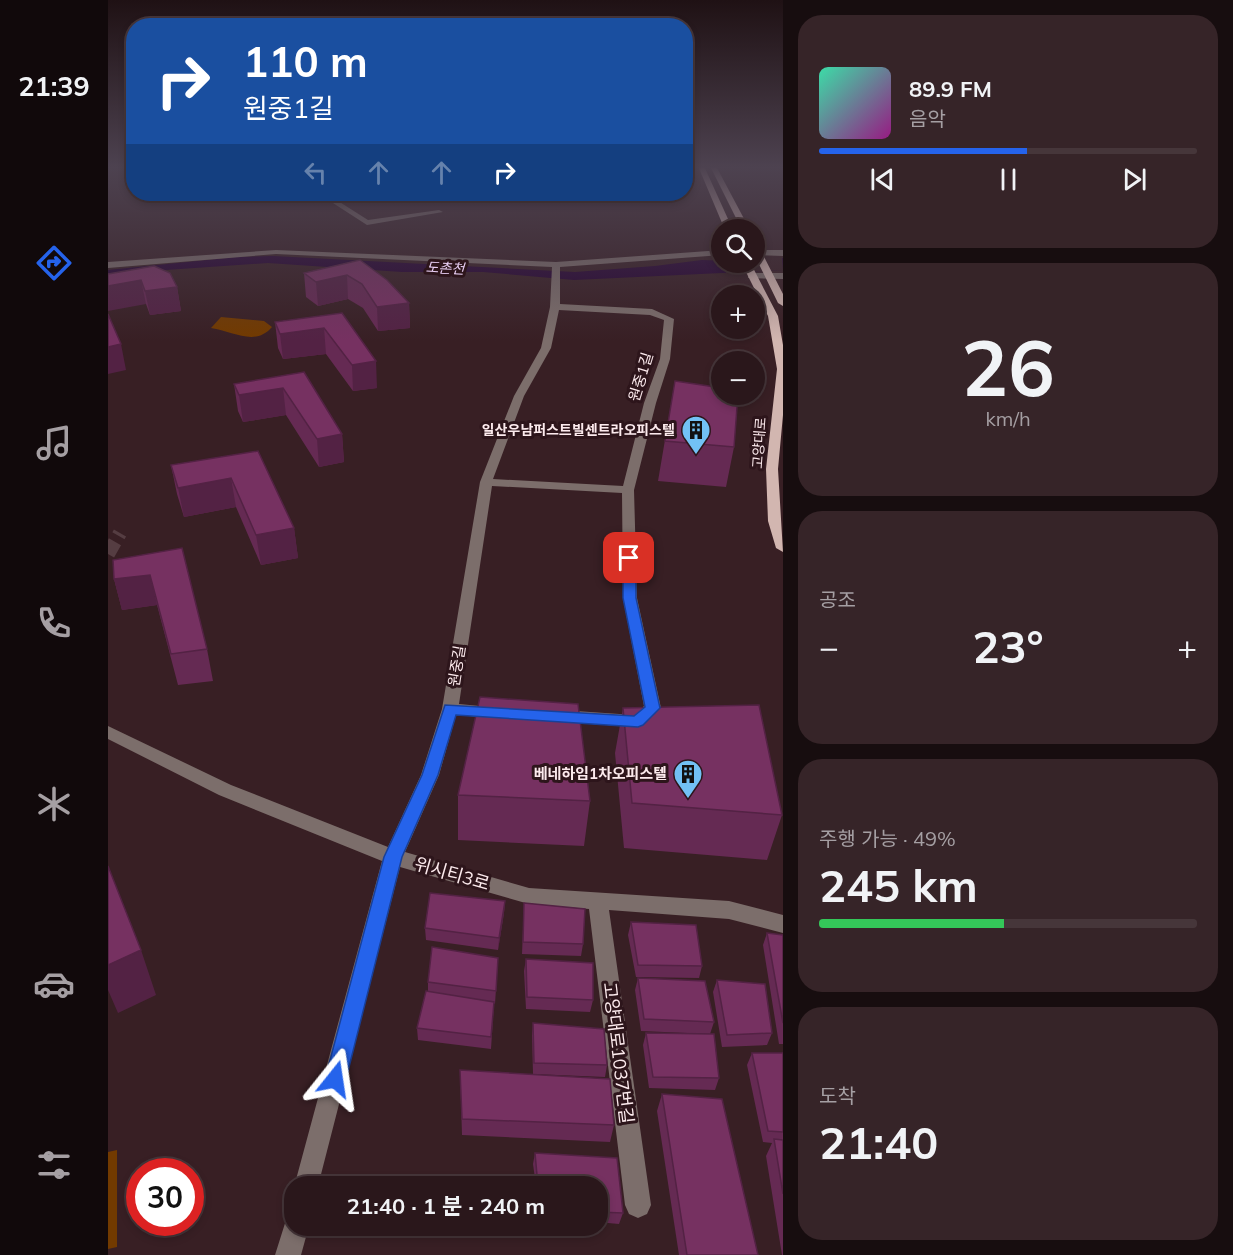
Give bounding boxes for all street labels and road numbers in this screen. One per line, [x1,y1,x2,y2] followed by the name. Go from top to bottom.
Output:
[624,350,657,404] street label: 원중1길
[748,417,770,469] street label: 고양대로
[444,644,469,688] street label: 원중길
[412,852,492,895] street label: 위시티3로
[598,981,639,1125] street label: 고양대로1037번길

